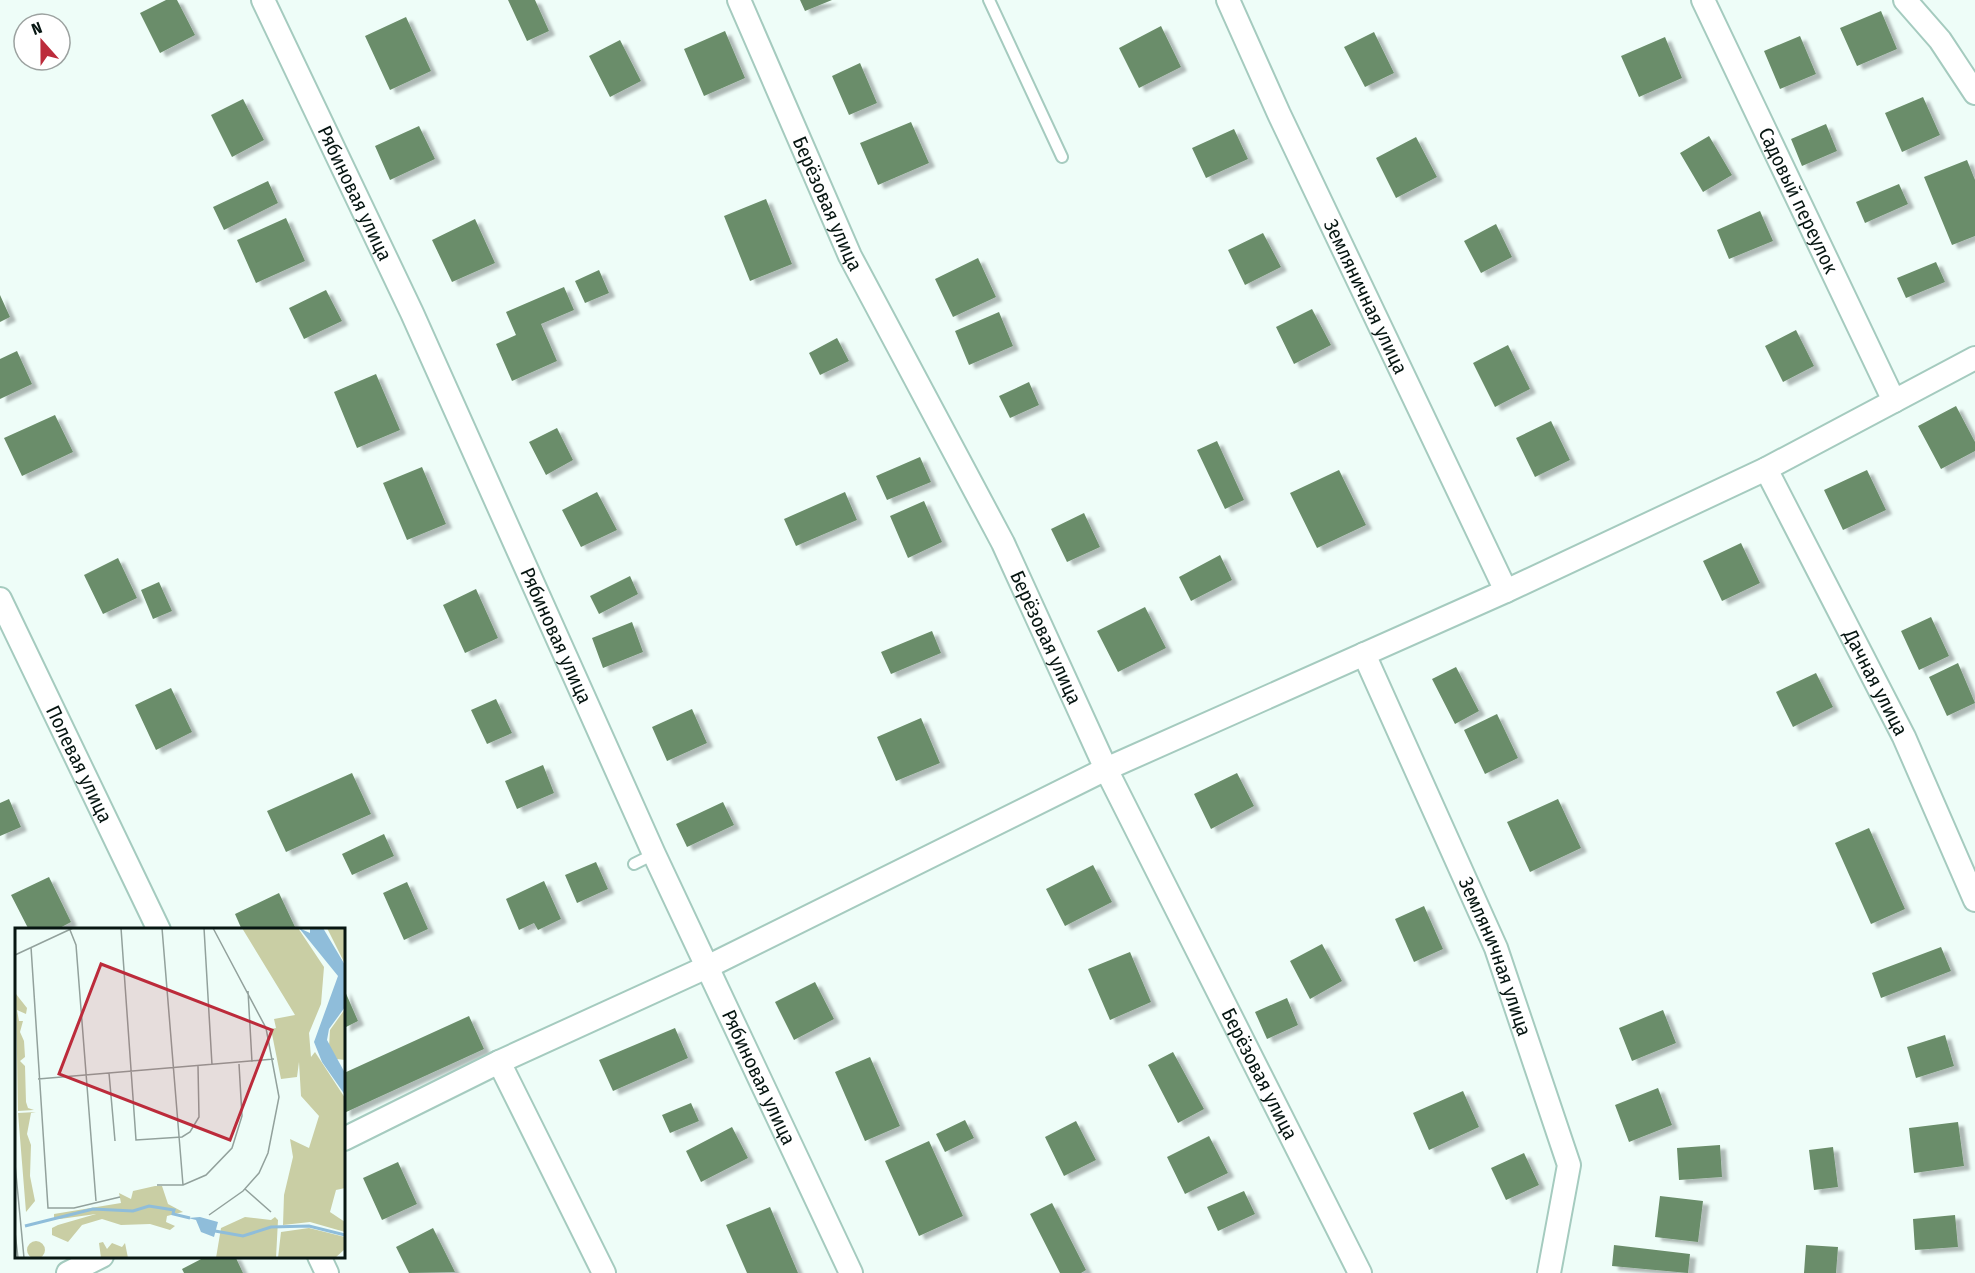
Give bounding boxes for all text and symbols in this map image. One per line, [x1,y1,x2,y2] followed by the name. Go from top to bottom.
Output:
[12,12,72,72] north arrow
[29,18,45,39] text: N
[313,122,397,264] street label: Рябиновая улица
[1753,123,1844,278] street label: Садовый переулок
[788,133,868,275] street label: Берёзовая улица
[1319,215,1413,378] street label: Земляничная улица
[515,564,597,707] street label: Рябиновая улица
[1005,567,1087,708] street label: Берёзовая улица
[1838,624,1913,739] street label: Дачная улица
[41,702,118,826] street label: Полевая улица
[1454,873,1537,1039] street label: Земляничная улица
[15,928,345,1258] inset map
[1216,1004,1303,1144] street label: Берёзовая улица
[717,1006,801,1149] street label: Рябиновая улица

